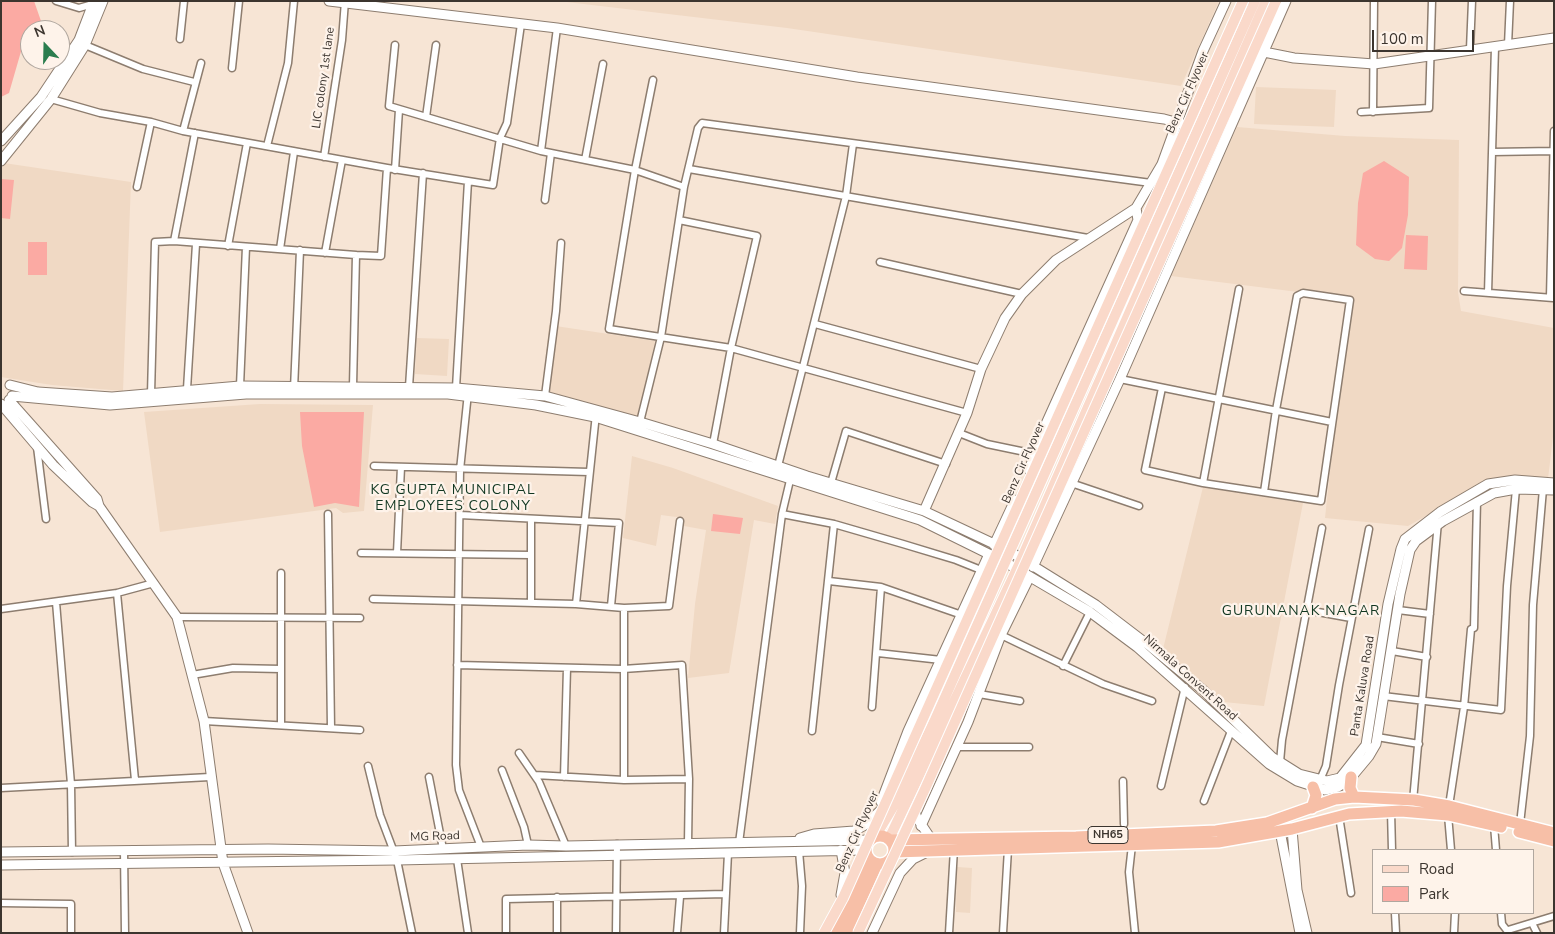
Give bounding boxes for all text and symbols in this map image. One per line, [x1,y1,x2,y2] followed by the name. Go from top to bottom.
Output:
[20,20,70,70] north arrow
[1375,20,1478,52] scale bar
[31,21,48,42] text: N
[310,26,338,130] street label: LIC colony 1st lane
[1380,29,1424,49] text: 100 m
[1164,50,1212,136] street label: Benz Cir Flyover
[1000,420,1048,506] street label: Benz Cir Flyover
[368,483,538,516] district label: KG GUPTA MUNICIPAL EMPLOYEES COLONY
[1220,604,1382,620] district label: GURUNANAK NAGAR
[1140,632,1240,724] street label: Nirmala Convent Road
[1348,635,1378,737] street label: Panta Kaluva Road
[834,789,882,875] street label: Benz Cir Flyover
[1088,826,1128,844] road number: NH65
[410,829,460,845] street label: MG Road
[1372,849,1535,914] legend
[1419,859,1454,879] text: Road
[1419,884,1449,904] text: Park

